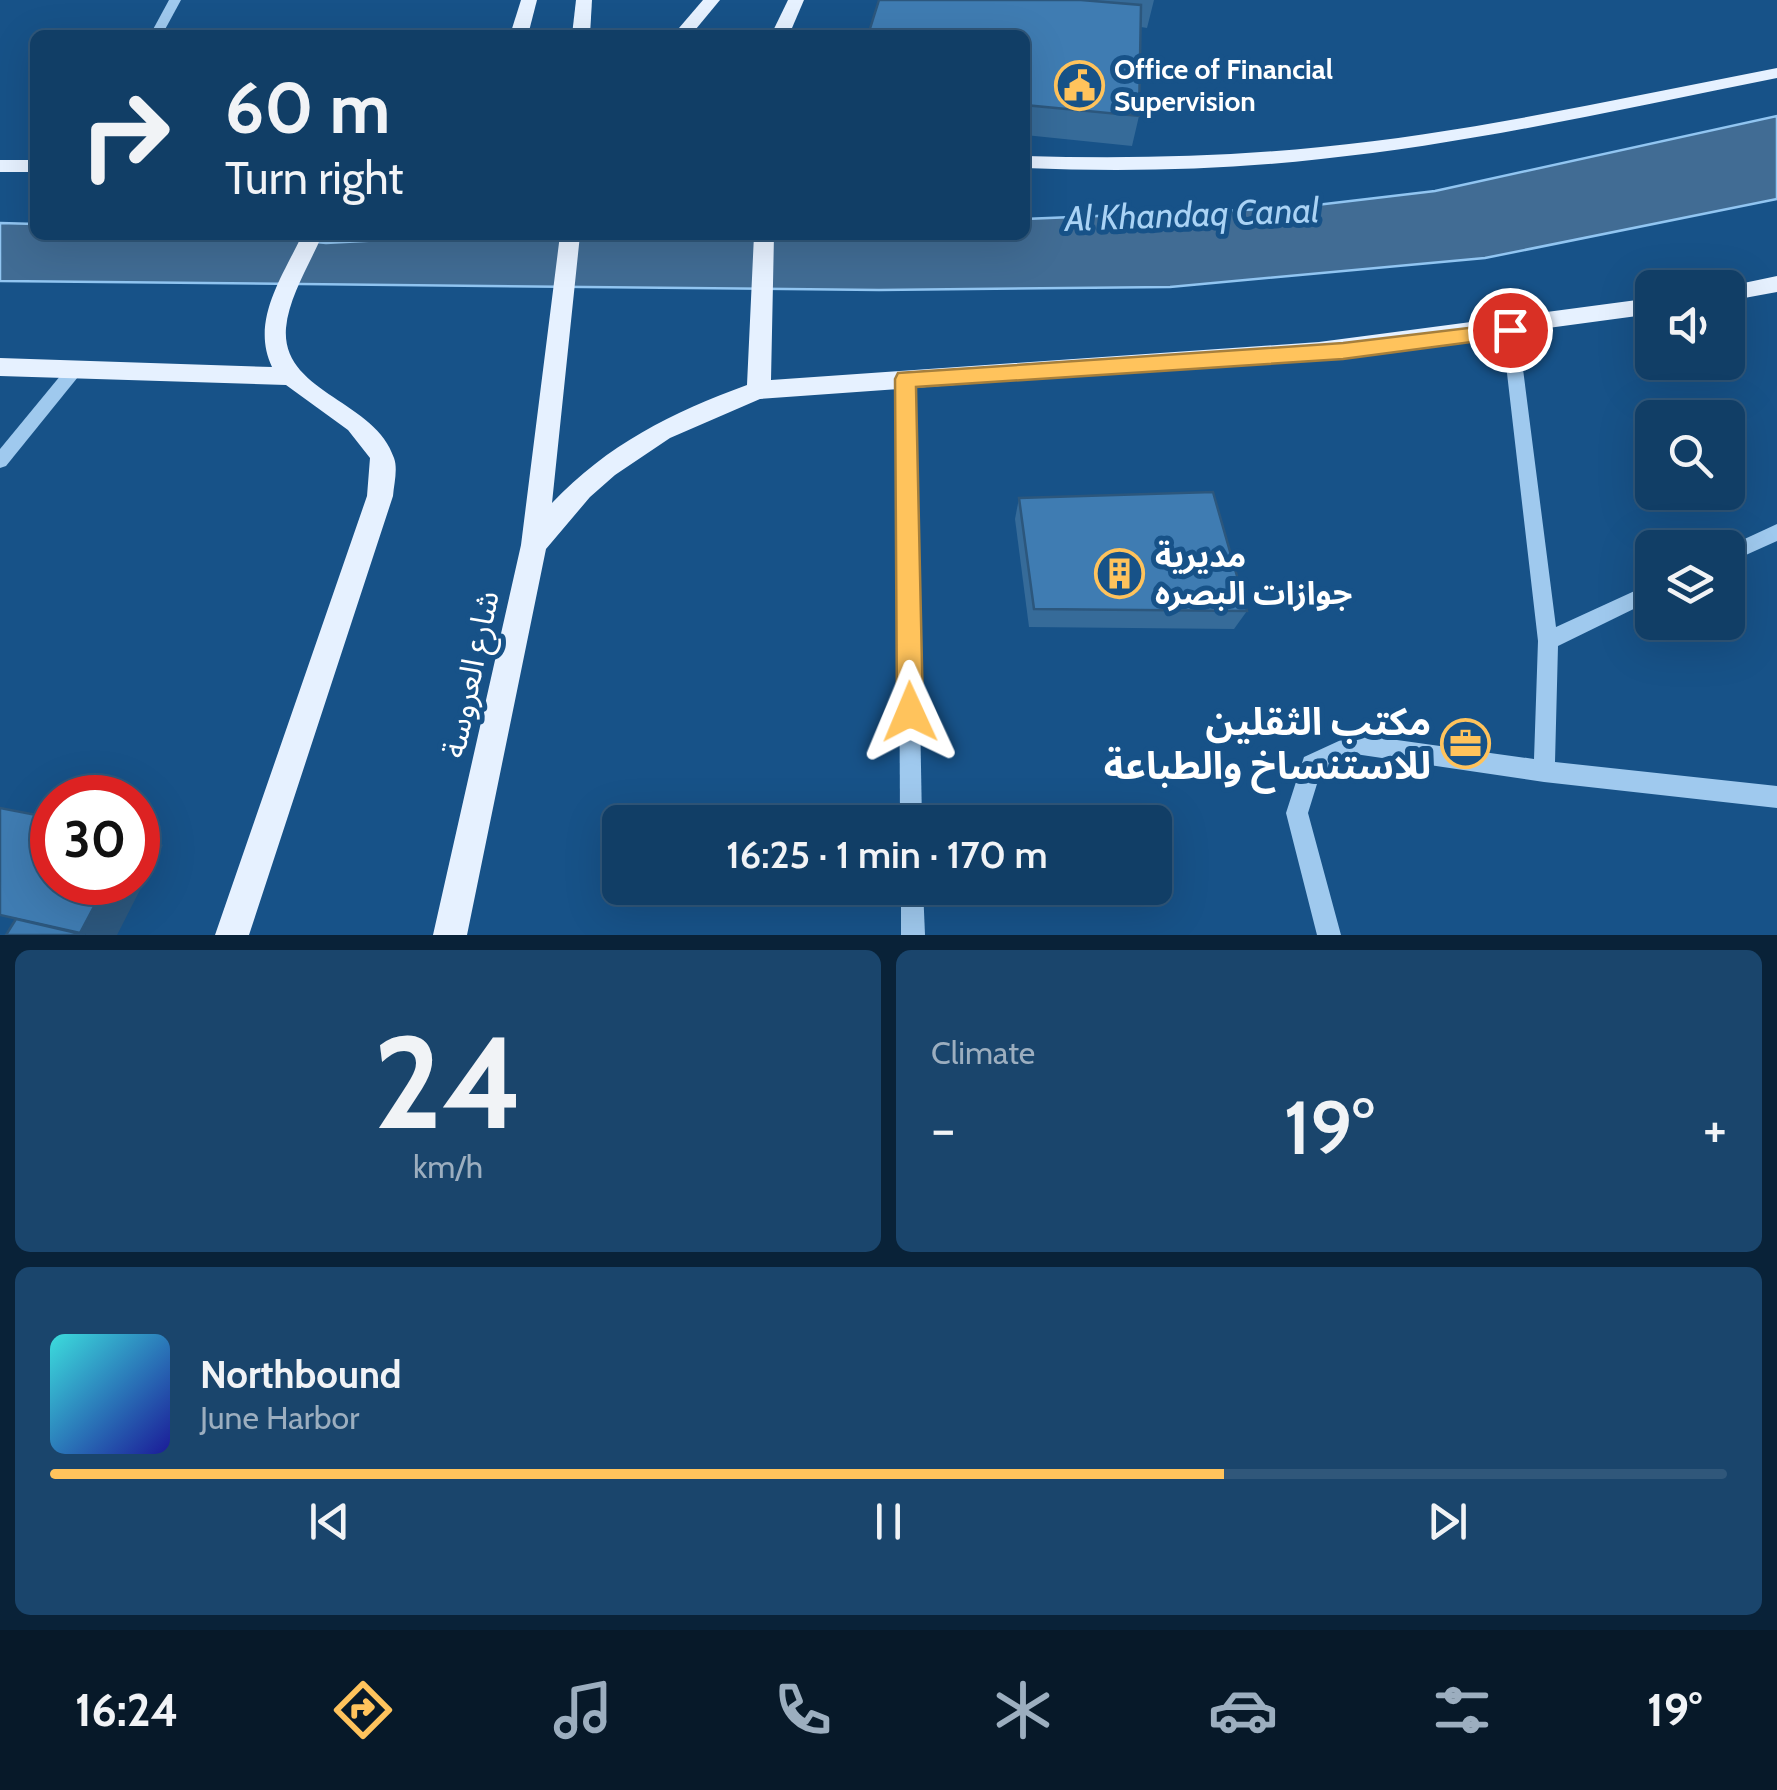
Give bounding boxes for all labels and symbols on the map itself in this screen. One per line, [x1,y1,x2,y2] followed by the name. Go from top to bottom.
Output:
[1114,52,1333,118] place label: Office of Financial Supervision
[1053,59,1105,111] public building icon: Office of Financial Supervision
[1062,188,1321,240] water label: Al Khandaq Canal
[1468,288,1553,373] pin
[1155,536,1352,612] place label: مديرية جوازات البصره
[1094,547,1146,599] building icon: مديرية جوازات البصره
[433,587,512,762] street label: شارع العروسة
[858,660,962,764] position arrow
[1104,698,1431,794] place label: مكتب الثقلين للاستنساخ والطباعة
[1440,717,1492,769] office icon: مكتب الثقلين للاستنساخ والطباعة
[30,775,160,905] speed limit sign: 30

